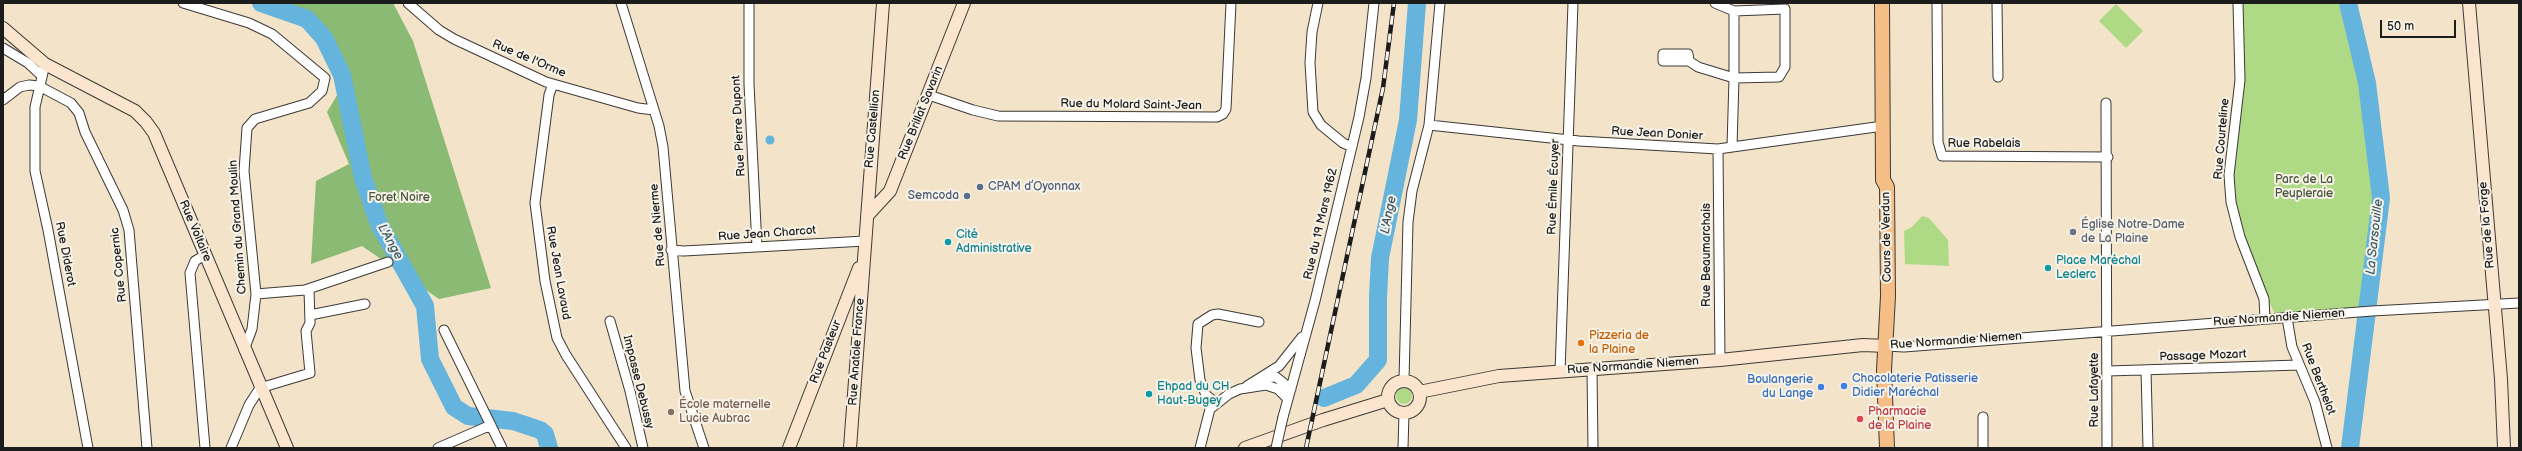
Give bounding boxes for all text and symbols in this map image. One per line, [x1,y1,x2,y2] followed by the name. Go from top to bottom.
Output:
[2382,12,2458,38] scale bar
[2387,19,2414,34] text: 50 m
[490,37,568,81] street label: Rue de l'Orme
[896,64,946,162] street label: Rue Brillat Savarin
[729,75,749,177] street label: Rue Pierre Dupont
[862,89,884,169] street label: Rue Castellion
[1060,97,1202,113] street label: Rue du Molard Saint-Jean
[2211,98,2233,180] street label: Rue Courteline
[1611,124,1703,144] street label: Rue Jean Donier
[1948,137,2020,151] street label: Rue Rabelais
[1545,139,1563,235] street label: Rue Émile Écuyer
[226,159,250,295] street label: Chemin du Grand Moulin
[1301,167,1341,281] street label: Rue du 19 Mars 1962
[2275,173,2333,201] park label: Parc de La Peupleraie
[988,180,1080,194] place label: CPAM d’Oyonnax
[2476,181,2498,269] street label: Rue de la Forge
[975,182,985,192] marker: CPAM d’Oyonnax
[647,183,669,267] street label: Rue de Nierme
[908,189,959,203] place label: Semcoda
[368,191,430,205] park label: Foret Noire
[962,191,972,201] marker: Semcoda
[1879,192,1895,282] street label: Cours de Verdun
[1378,195,1400,235] water label: L'Ange
[176,198,214,264] street label: Rue Voltaire
[2363,198,2387,276] water label: La Sarsouille
[1700,203,1714,307] street label: Rue Beaumarchais
[2081,218,2185,246] place label: Église Notre-Dame de La Plaine
[52,220,78,288] street label: Rue Diderot
[374,221,406,263] water label: L'Ange
[717,223,817,245] street label: Rue Jean Charcot
[543,225,573,321] street label: Rue Jean Lavaud
[108,227,130,303] street label: Rue Copernic
[2068,227,2078,237] marker: Église Notre-Dame de La Plaine
[956,228,1032,256] place label: Cité Administrative
[943,237,953,247] marker: Cité Administrative
[2056,254,2141,282] place label: Place Maréchal Leclerc
[2043,263,2053,273] marker: Place Maréchal Leclerc
[846,298,868,406] street label: Rue Anatole France
[2213,306,2345,330] street label: Rue Normandie Niemen
[807,318,845,386] street label: Rue Pasteur
[1589,329,1649,357] place label: Pizzeria de la Plaine
[1890,329,2022,353] street label: Rue Normandie Niemen
[619,334,657,430] street label: Impasse Debussy
[1576,338,1586,348] marker: Pizzeria de la Plaine
[2298,341,2338,417] street label: Rue Berthelot
[2159,347,2247,365] street label: Passage Mozart
[2088,353,2102,427] street label: Rue Lafayette
[1567,354,1699,378] street label: Rue Normandie Niemen
[1852,372,1978,400] place label: Chocolaterie Patisserie Didier Maréchal
[1747,373,1813,401] place label: Boulangerie du Lange
[1157,380,1230,408] place label: Ehpad du CH Haut-Bugey
[1839,381,1849,391] marker: Chocolaterie Patisserie Didier Maréchal
[1816,382,1826,392] marker: Boulangerie du Lange
[1144,389,1154,399] marker: Ehpad du CH Haut-Bugey
[679,398,771,426] place label: École maternelle Lucie Aubrac
[1868,405,1931,433] place label: Pharmacie de la Plaine
[666,407,676,417] marker: École maternelle Lucie Aubrac
[1855,414,1865,424] marker: Pharmacie de la Plaine

